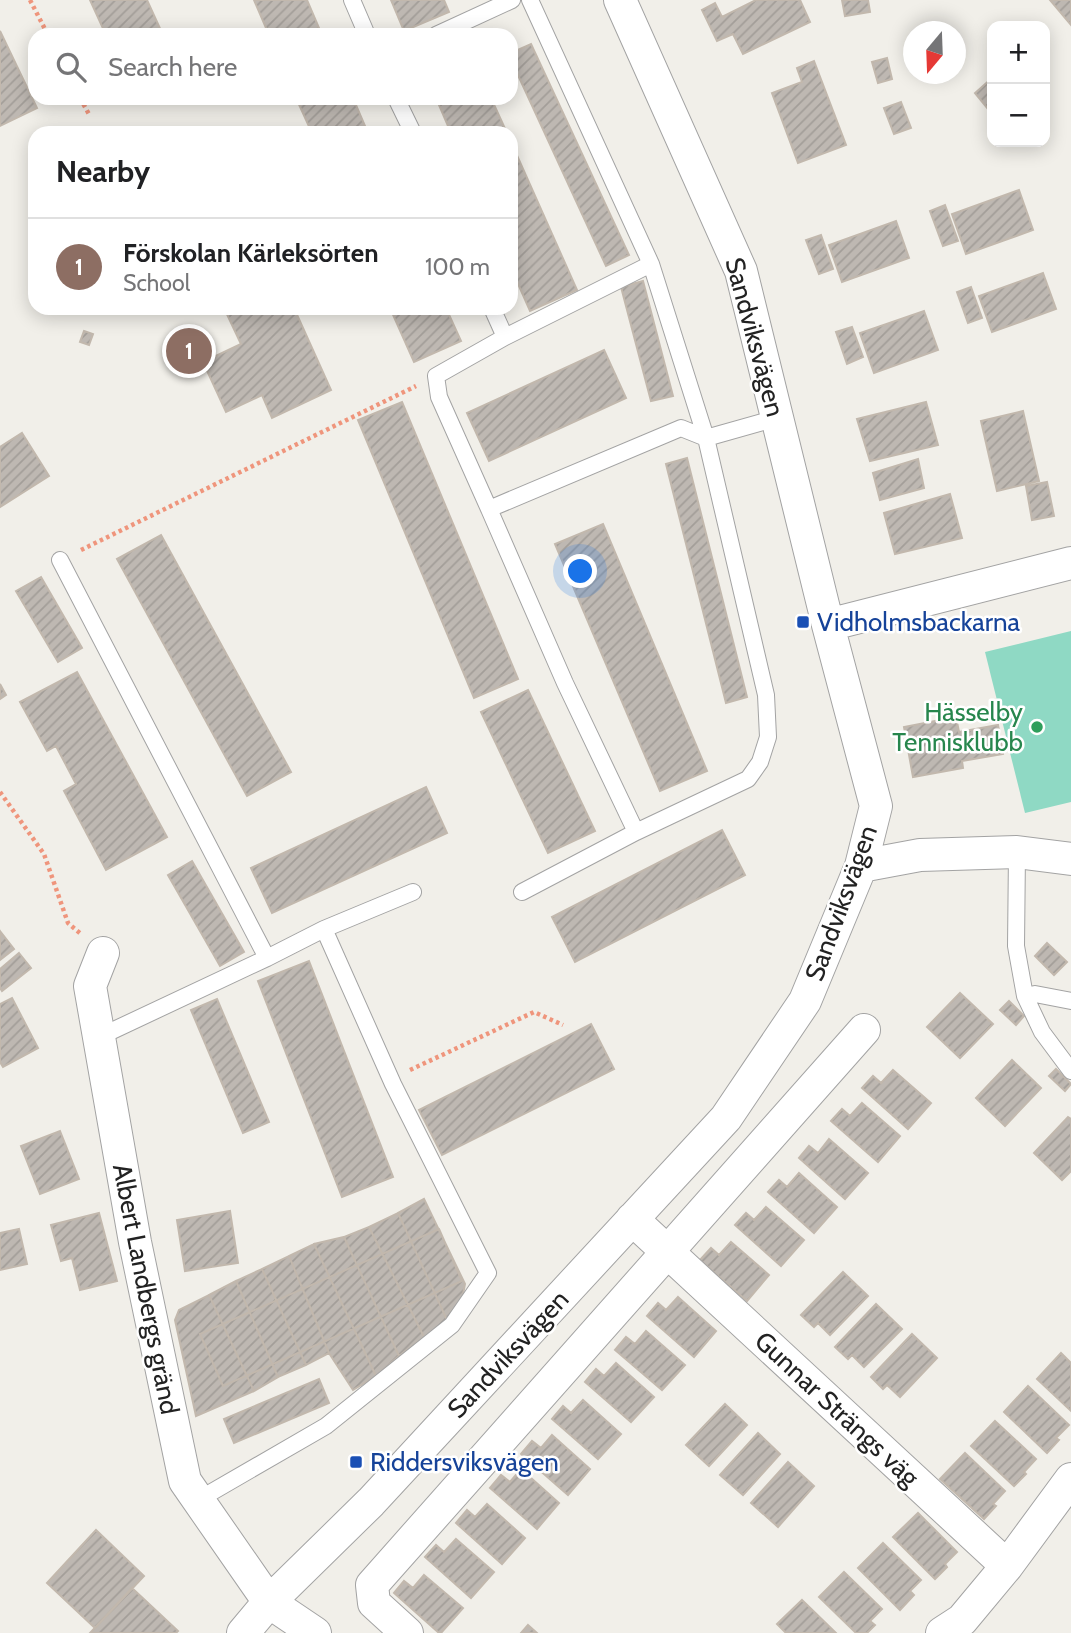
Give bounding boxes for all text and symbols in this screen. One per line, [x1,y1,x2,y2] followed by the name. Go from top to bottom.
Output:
[903,21,966,84] north arrow
[987,21,1050,147] map controls
[987,21,1050,84] button: +
[28,28,518,105] search box
[52,48,90,86] icon: search
[108,51,237,83] text: Search here
[987,84,1050,147] button: −
[56,153,150,190] text: Nearby
[123,237,379,269] text: Förskolan Kärleksörten
[75,253,83,281] text: 1
[425,253,490,281] text: 100 m
[718,254,792,420] street label: Sandviksvägen
[123,269,190,297] text: School
[166,325,212,377] pin: 1
[563,554,597,588] your location
[817,606,1021,638] place label: Vidholmsbackarna
[795,614,811,630] marker: Vidholmsbackarna
[892,696,1023,758] place label: Hässelby Tennisklubb
[1029,719,1045,735] marker: Hässelby Tennisklubb
[798,821,884,985] street label: Sandviksvägen
[106,1161,186,1417] street label: Albert Landbergs gränd
[441,1283,575,1425] street label: Sandviksvägen
[748,1325,926,1494] street label: Gunnar Strängs väg
[370,1446,559,1478] place label: Riddersviksvägen
[348,1454,364,1470] marker: Riddersviksvägen

